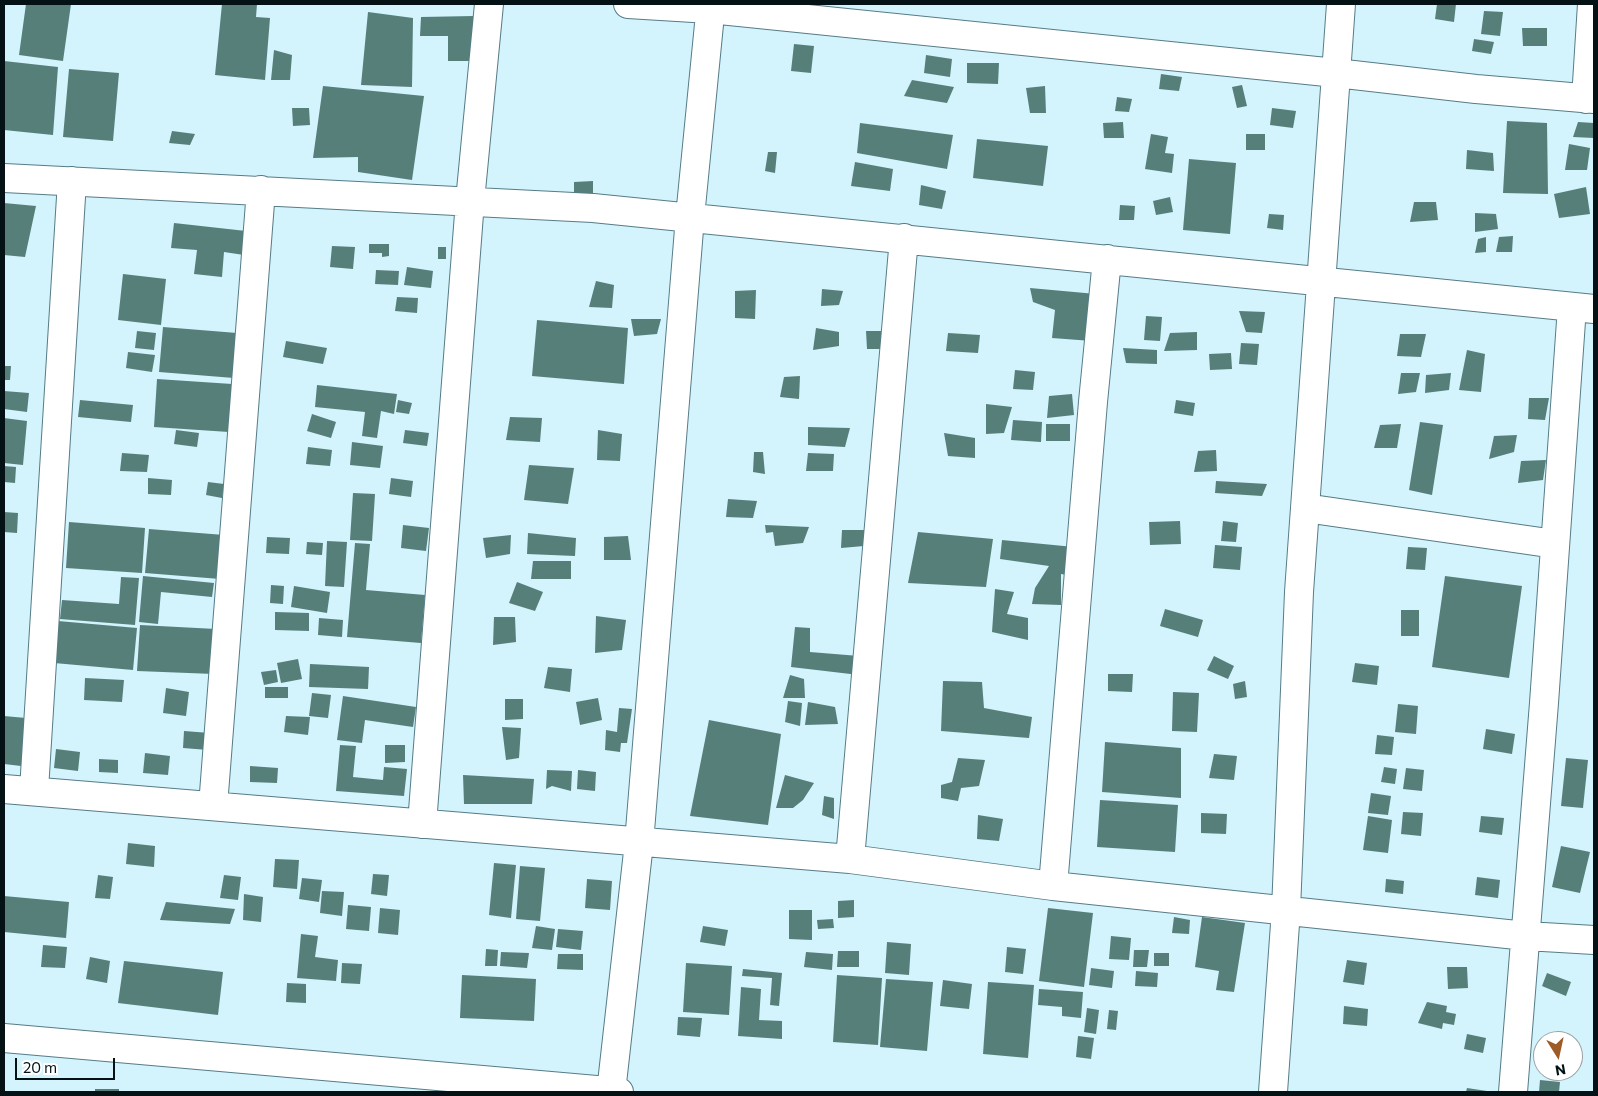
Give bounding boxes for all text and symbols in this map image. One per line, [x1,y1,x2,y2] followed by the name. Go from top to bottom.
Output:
[1533,1031,1583,1081] north arrow
[18,1048,118,1080] scale bar
[23,1058,57,1076] text: 20 m
[1554,1061,1567,1080] text: N

